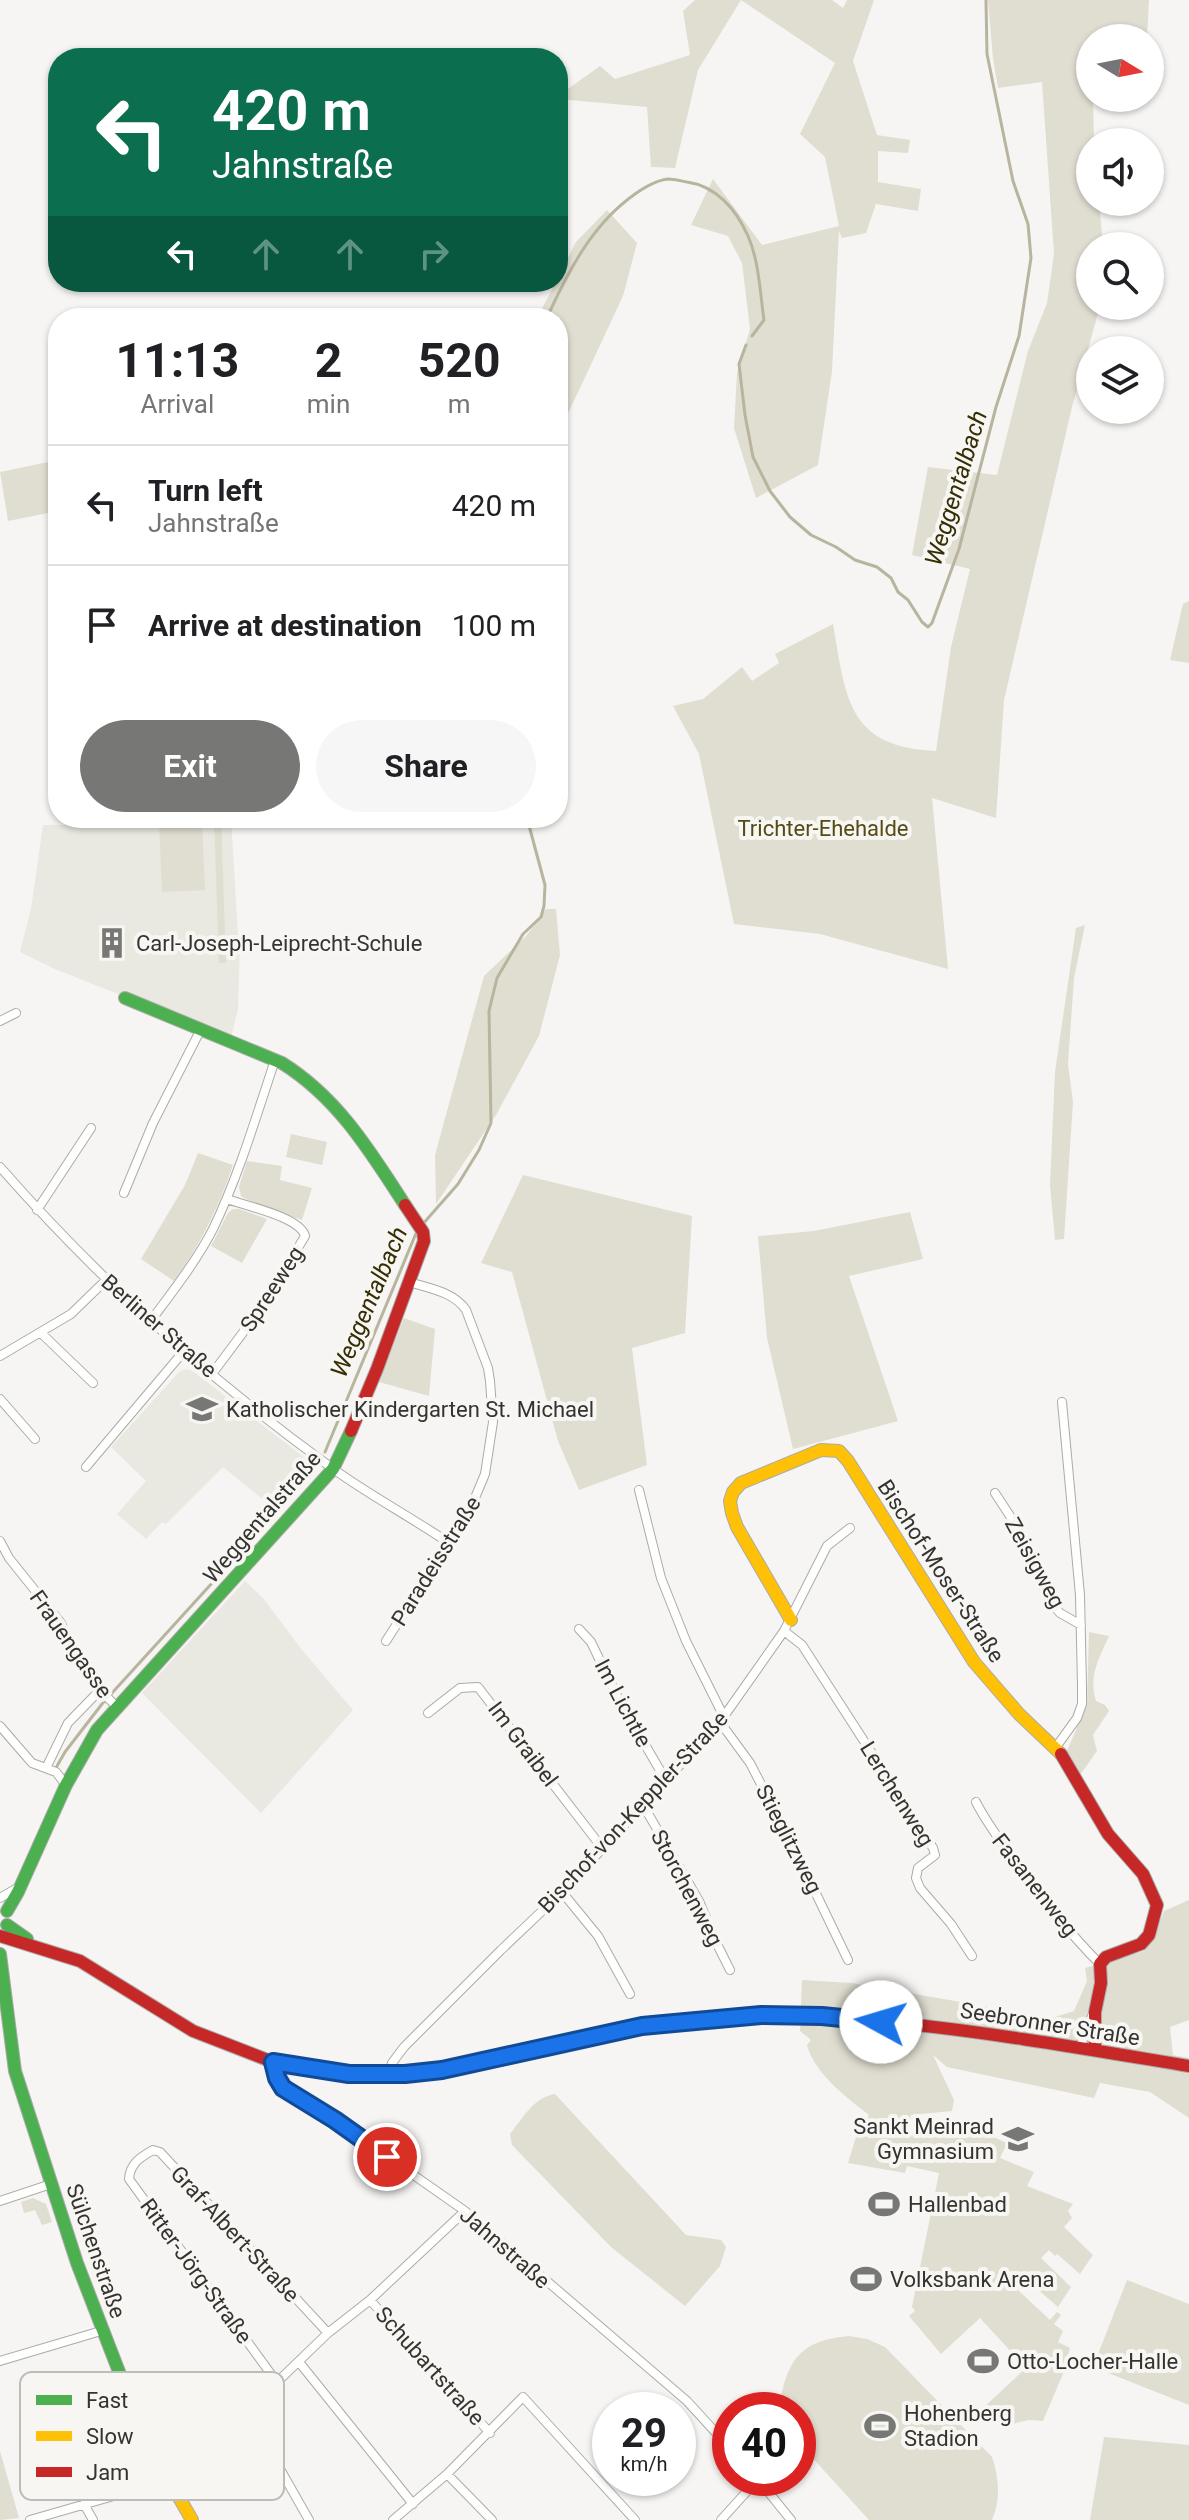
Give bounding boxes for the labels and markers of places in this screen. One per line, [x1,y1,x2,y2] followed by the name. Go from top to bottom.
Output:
[95,926,129,960] building icon: Carl-Joseph-Leiprecht-Schule
[136,931,422,956] place label: Carl-Joseph-Leiprecht-Schule
[185,1392,219,1426] school or university icon: Katholischer Kindergarten St. Michael
[226,1397,594,1422] place label: Katholischer Kindergarten St. Michael
[853,2114,994,2164] place label: Sankt Meinrad Gymnasium
[1001,2122,1035,2156] school or university icon: Sankt Meinrad Gymnasium
[353,2123,421,2191] pin
[867,2187,901,2221] sports icon: Hallenbad
[908,2192,1007,2217] place label: Hallenbad
[849,2262,883,2296] sports icon: Volksbank Arena
[890,2267,1054,2292] place label: Volksbank Arena
[966,2344,1000,2378] sports icon: Otto-Locher-Halle
[1007,2349,1178,2374] place label: Otto-Locher-Halle
[904,2401,1012,2451] place label: Hohenberg Stadion
[863,2409,897,2443] sports icon: Hohenberg Stadion

